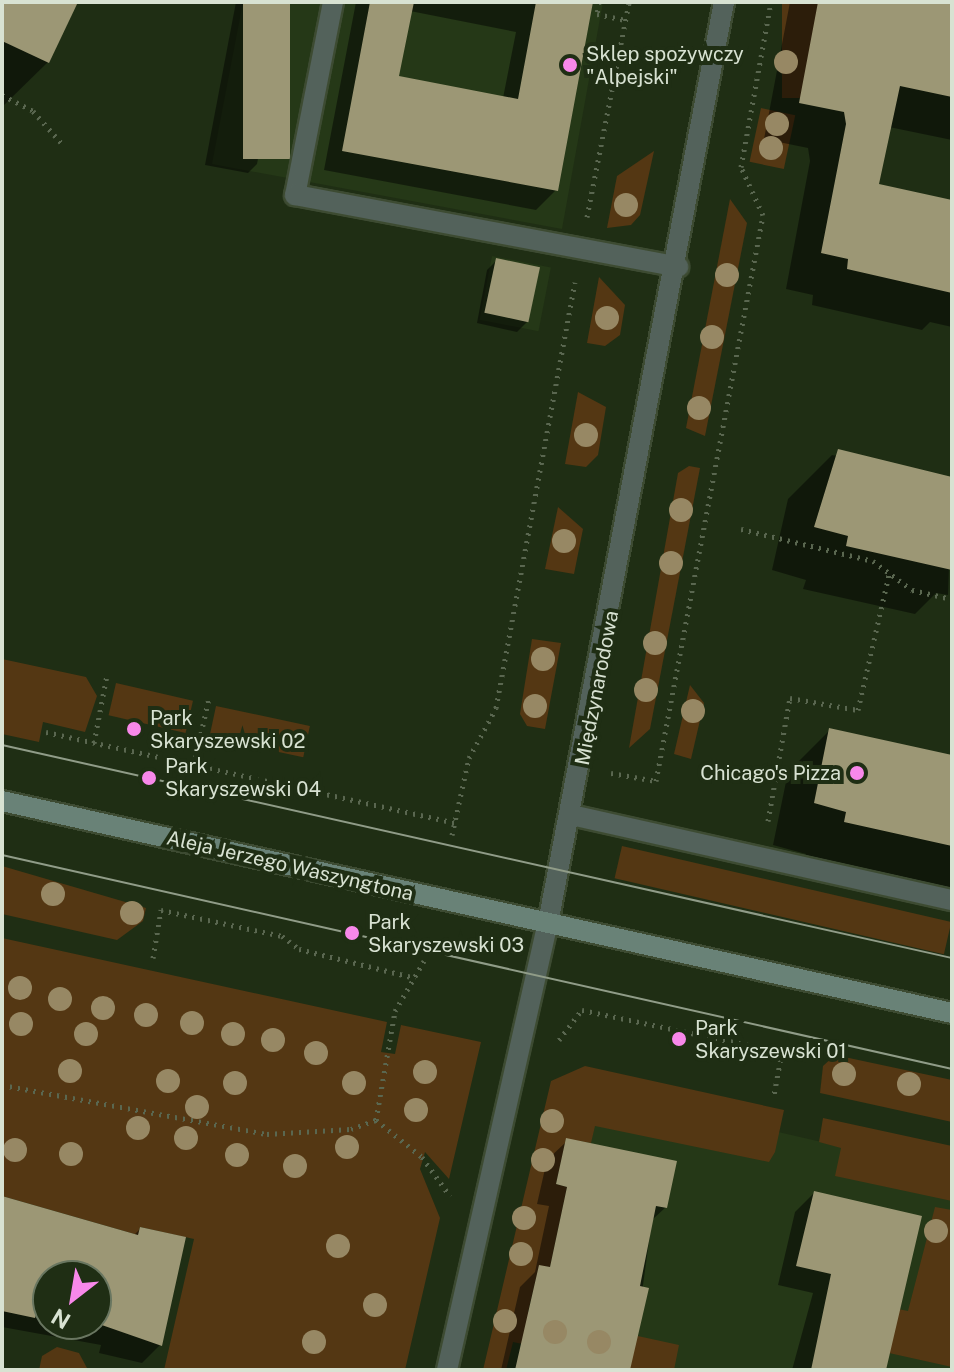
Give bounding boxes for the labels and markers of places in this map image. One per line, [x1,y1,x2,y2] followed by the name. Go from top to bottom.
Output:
[586,42,744,89] place label: Sklep spożywczy "Alpejski"
[561,56,579,74] marker: Sklep spożywczy "Alpejski"
[150,706,306,753] place label: Park Skaryszewski 02
[125,720,143,738] marker: Park Skaryszewski 02
[165,754,321,801] place label: Park Skaryszewski 04
[700,761,841,785] place label: Chicago's Pizza
[848,764,866,782] marker: Chicago's Pizza
[140,769,158,787] marker: Park Skaryszewski 04
[368,910,524,957] place label: Park Skaryszewski 03
[343,924,361,942] marker: Park Skaryszewski 03
[695,1016,847,1063] place label: Park Skaryszewski 01
[670,1030,688,1048] marker: Park Skaryszewski 01

